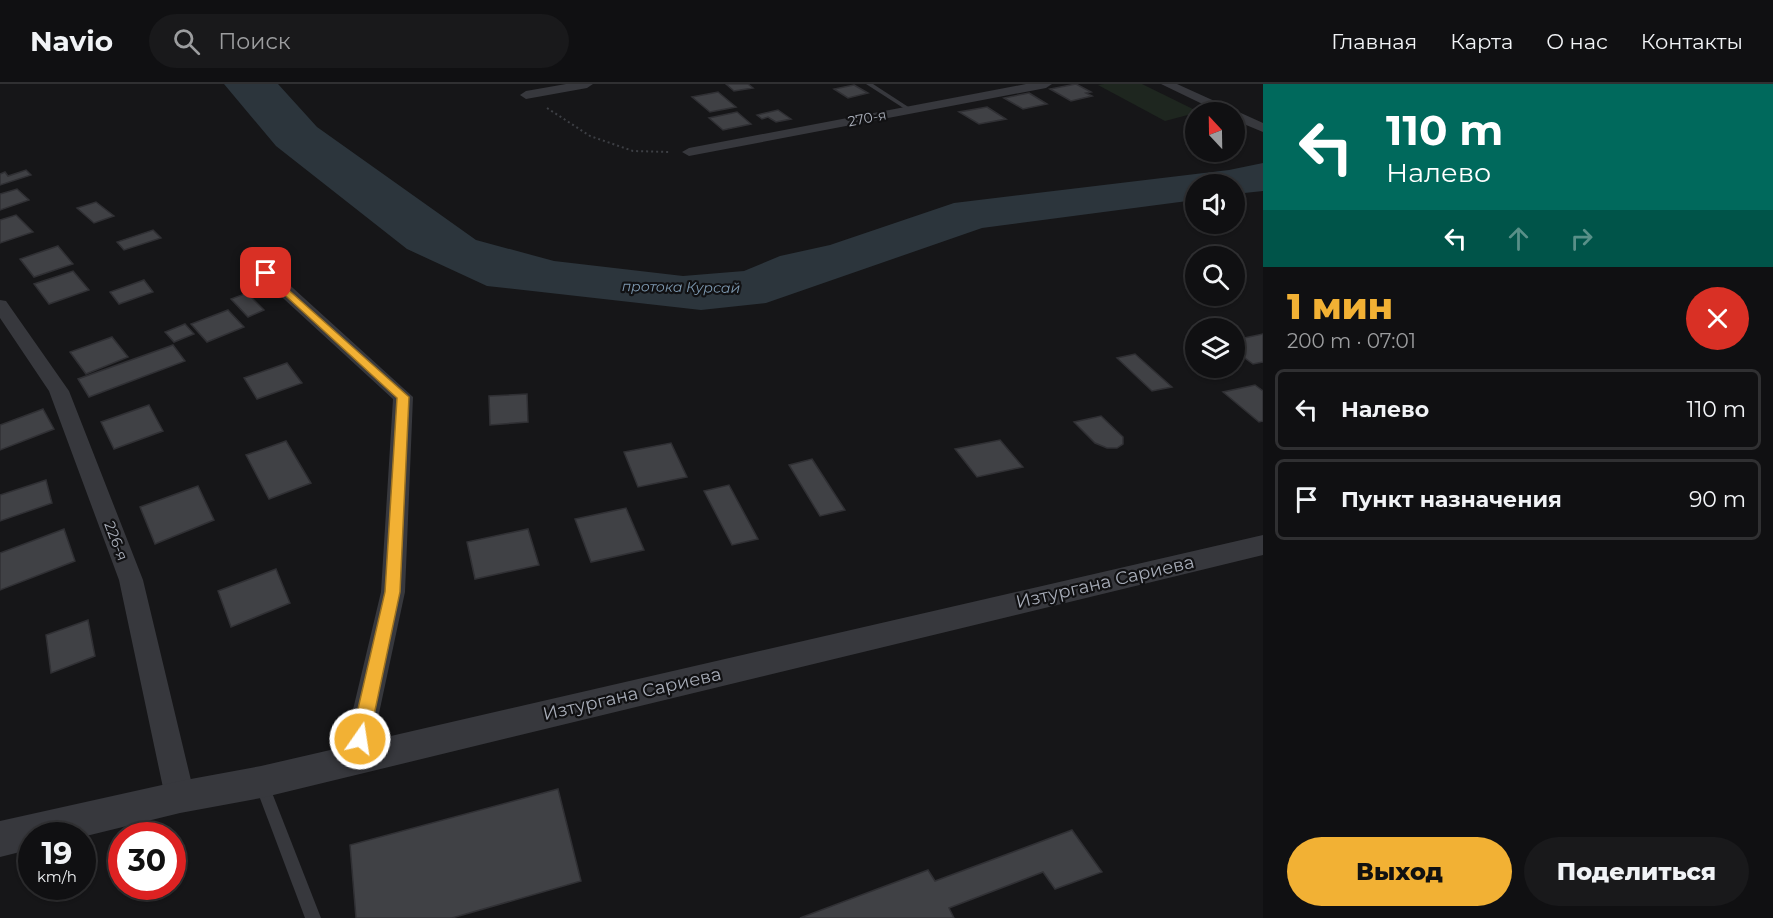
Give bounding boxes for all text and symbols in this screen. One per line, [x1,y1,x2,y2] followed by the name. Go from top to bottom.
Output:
[149,14,569,68] search box
[30,24,113,58] text: Navio
[170,25,203,58] icon: search
[218,28,291,55] text: Поиск
[1331,29,1417,54] text: Главная
[1450,29,1513,54] text: Карта
[1546,29,1608,54] text: О нас
[1641,29,1743,54] text: Контакты
[1185,102,1245,162] north arrow
[1185,102,1245,378] map controls
[1386,104,1503,156] text: 110 m
[846,105,888,131] street label: 270-я
[1287,108,1365,186] icon: left
[1386,156,1491,189] text: Налево
[1185,174,1245,234] button: sound
[1439,222,1472,255] icon: left
[1502,222,1535,255] icon: ahead
[1565,222,1598,255] icon: right
[1185,246,1245,306] button: search
[240,247,291,298] pin
[249,256,282,289] icon: arrive
[622,277,740,297] water label: протока Курсай
[1287,284,1393,328] text: 1 мин
[1686,287,1749,350] button: close
[1185,318,1245,378] button: layers
[1287,329,1416,353] text: 200 m · 07:01
[1290,393,1323,426] icon: left
[1341,396,1429,423] text: Налево
[1686,396,1746,423] text: 110 m
[1290,483,1323,516] icon: arrive
[1341,486,1562,513] text: Пункт назначения
[1689,486,1746,513] text: 90 m
[100,518,133,563] street label: 226-я
[1014,551,1196,613] street label: Изтургана Сариева
[541,663,723,725] street label: Изтургана Сариева
[328,707,392,771] position arrow
[108,822,186,900] speed limit sign: 30
[42,835,72,872] text: 19
[1287,837,1512,906] button: Выход
[1524,837,1749,906] button: Поделиться
[37,867,77,886] text: km/h

